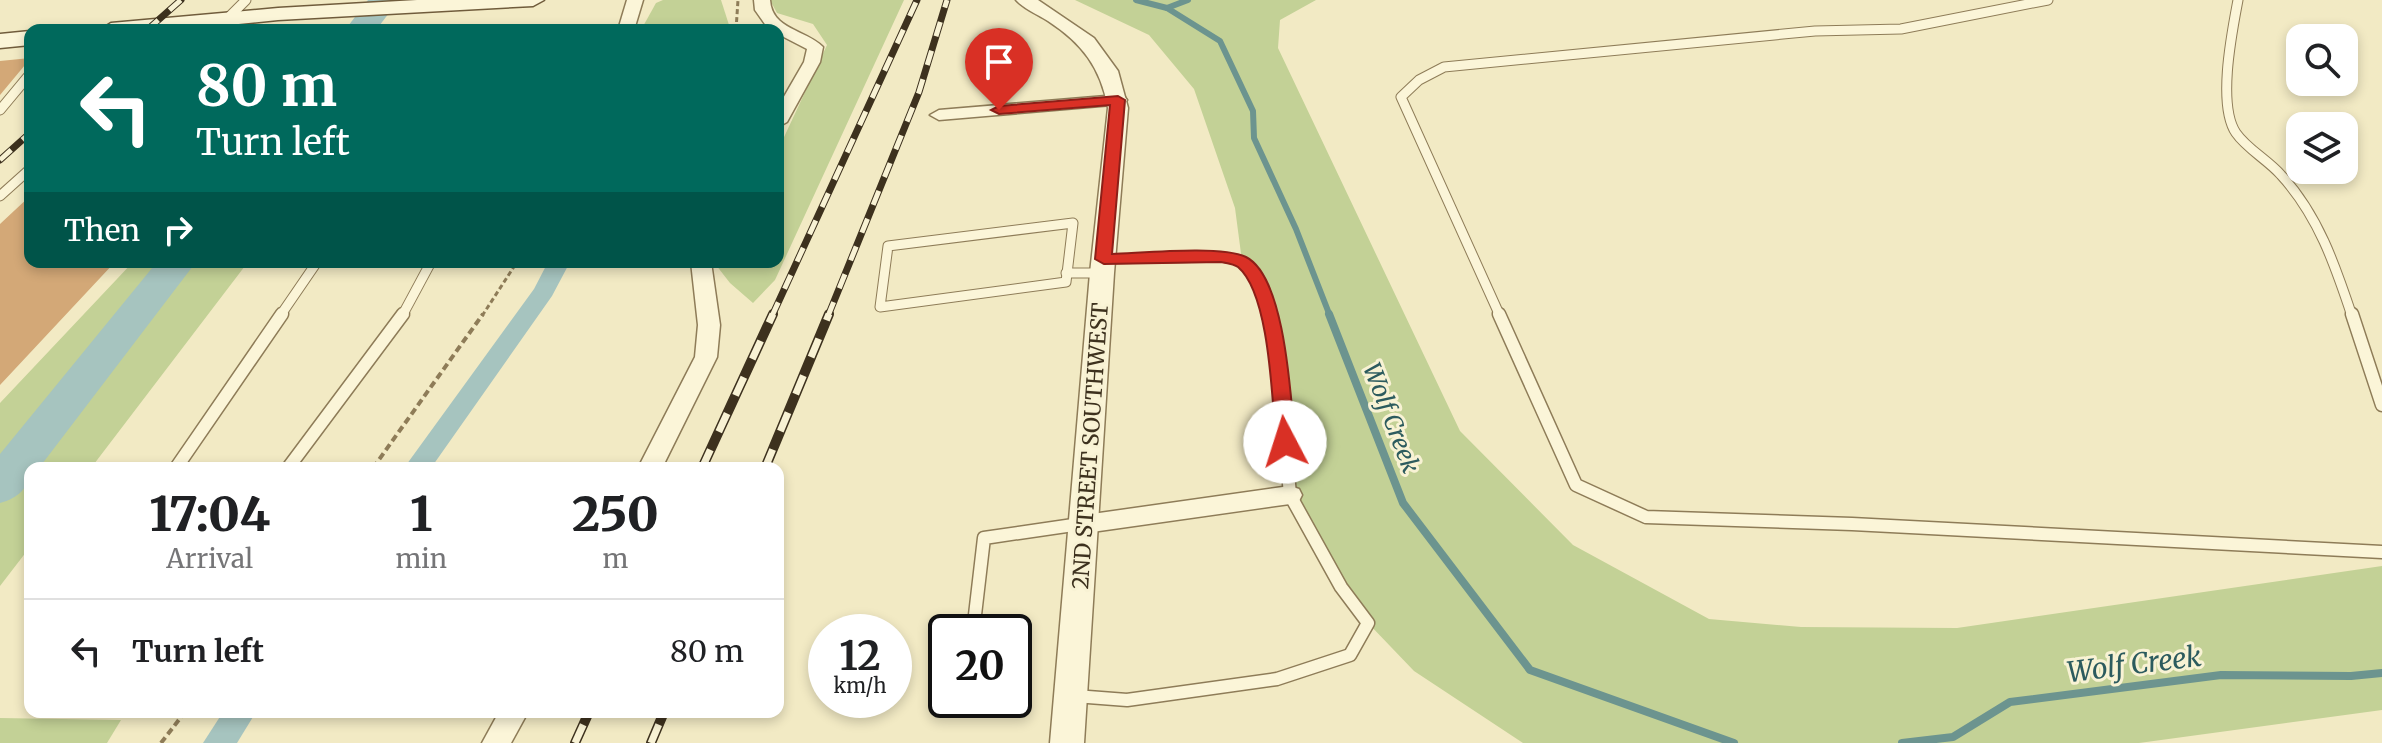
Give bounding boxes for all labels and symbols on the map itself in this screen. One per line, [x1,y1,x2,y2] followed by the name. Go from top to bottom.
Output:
[965,28,1033,110] pin
[1066,302,1114,590] street label: 2ND STREET SOUTHWEST
[1356,358,1427,477] water label: Wolf Creek
[1243,400,1327,484] position arrow
[928,614,1032,718] speed limit sign: 20
[2065,638,2203,690] water label: Wolf Creek

